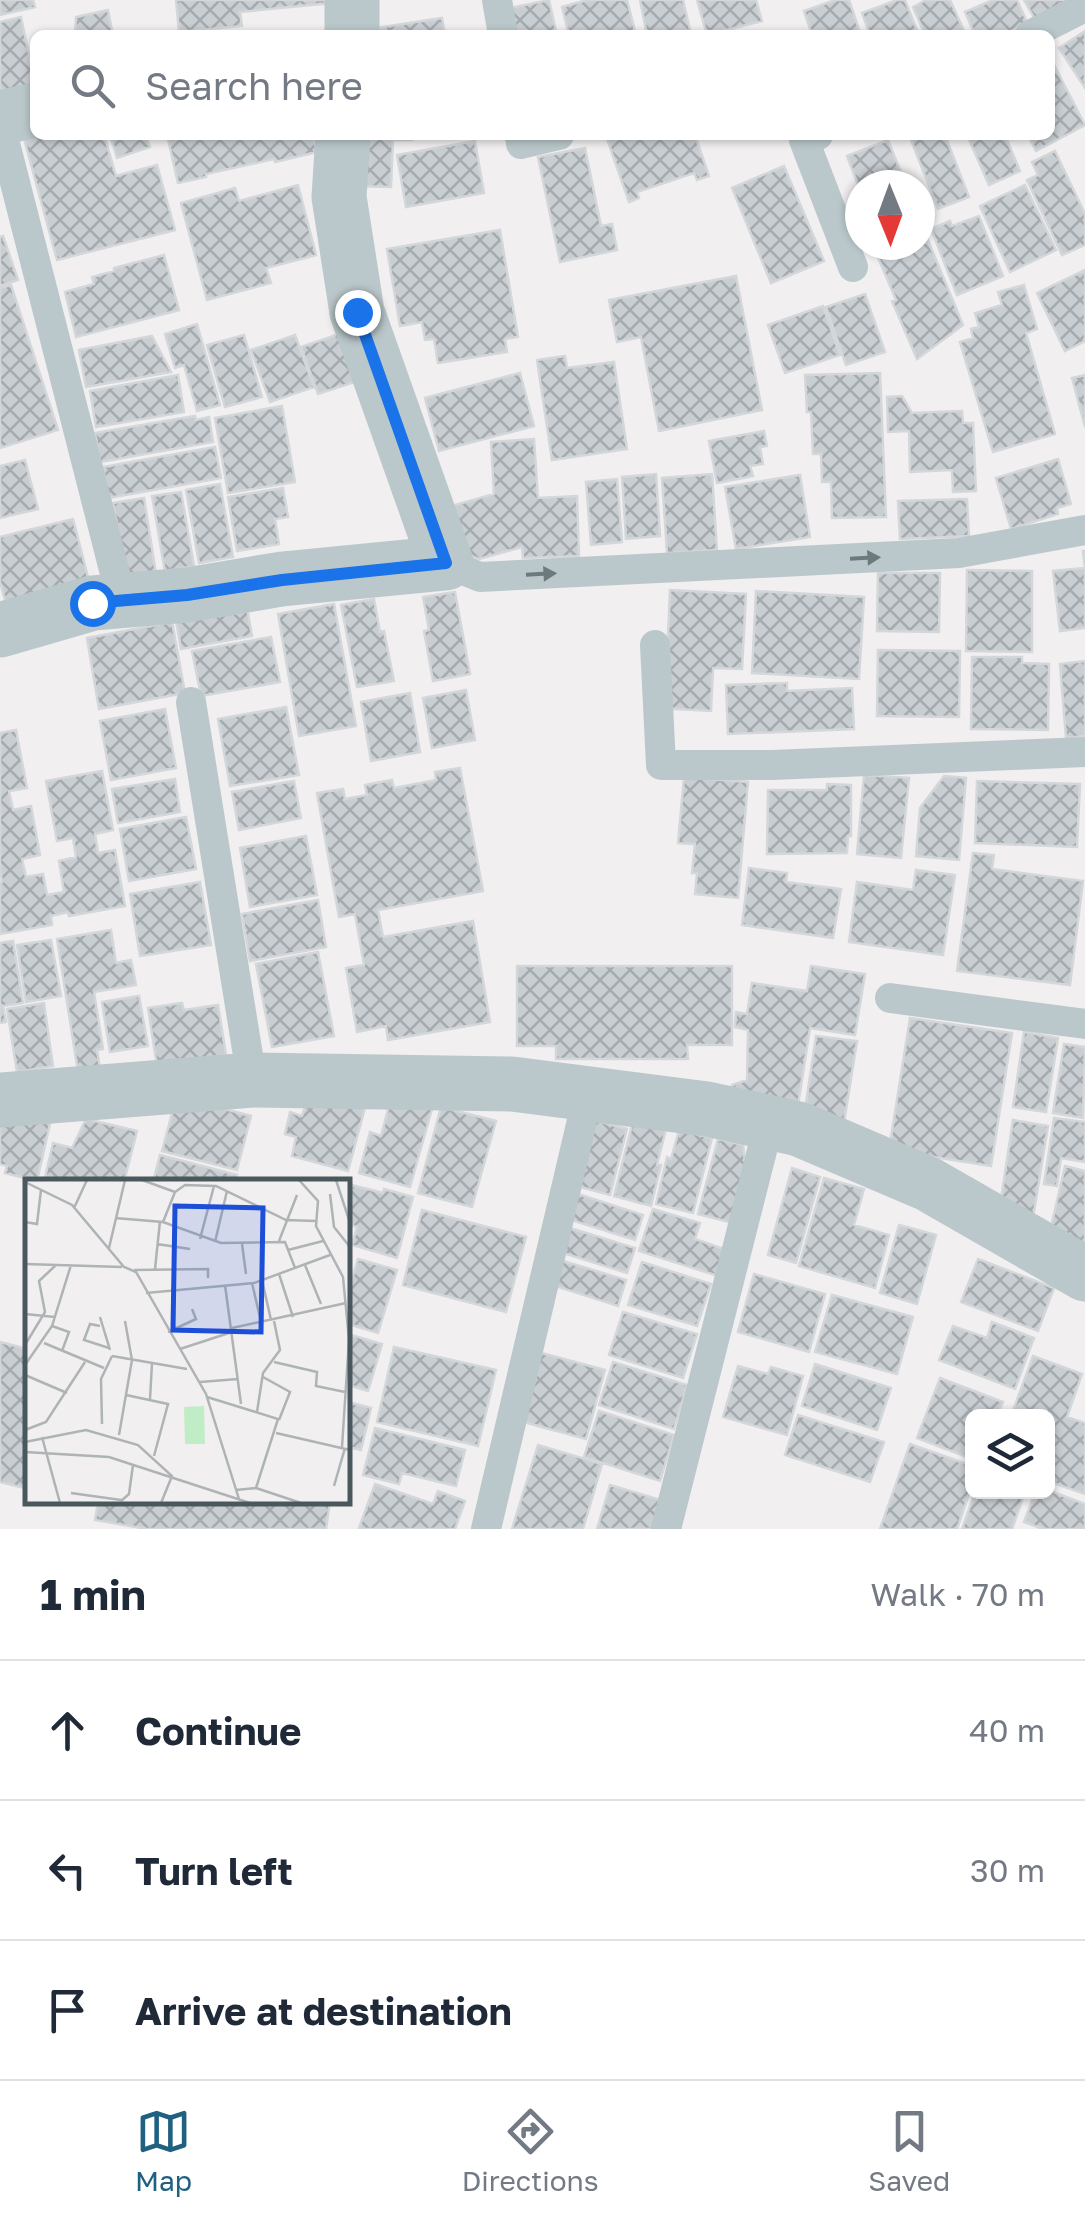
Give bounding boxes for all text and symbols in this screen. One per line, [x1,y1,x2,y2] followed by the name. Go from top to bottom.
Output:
[30,30,1055,140] search box
[65,58,120,113] icon: search
[145,63,363,108] text: Search here
[845,170,935,260] north arrow
[335,290,381,336] route end
[850,550,882,566] one-way arrow
[525,566,557,582] one-way arrow
[70,581,116,627] route start
[25,1179,350,1504] inset map
[965,1409,1055,1499] map controls
[965,1409,1055,1499] button: layers
[40,1569,146,1619] text: 1 min
[870,1575,1045,1613] text: Walk · 70 m
[40,1703,95,1758] icon: ahead
[135,1708,301,1753] text: Continue
[969,1711,1045,1749] text: 40 m
[40,1843,95,1898] icon: left
[135,1848,293,1893] text: Turn left
[970,1851,1045,1889] text: 30 m
[40,1983,95,2038] icon: arrive
[135,1988,512,2033] text: Arrive at destination
[135,2104,192,2197] tab: Map
[462,2104,599,2197] tab: Directions
[868,2104,950,2197] tab: Saved

